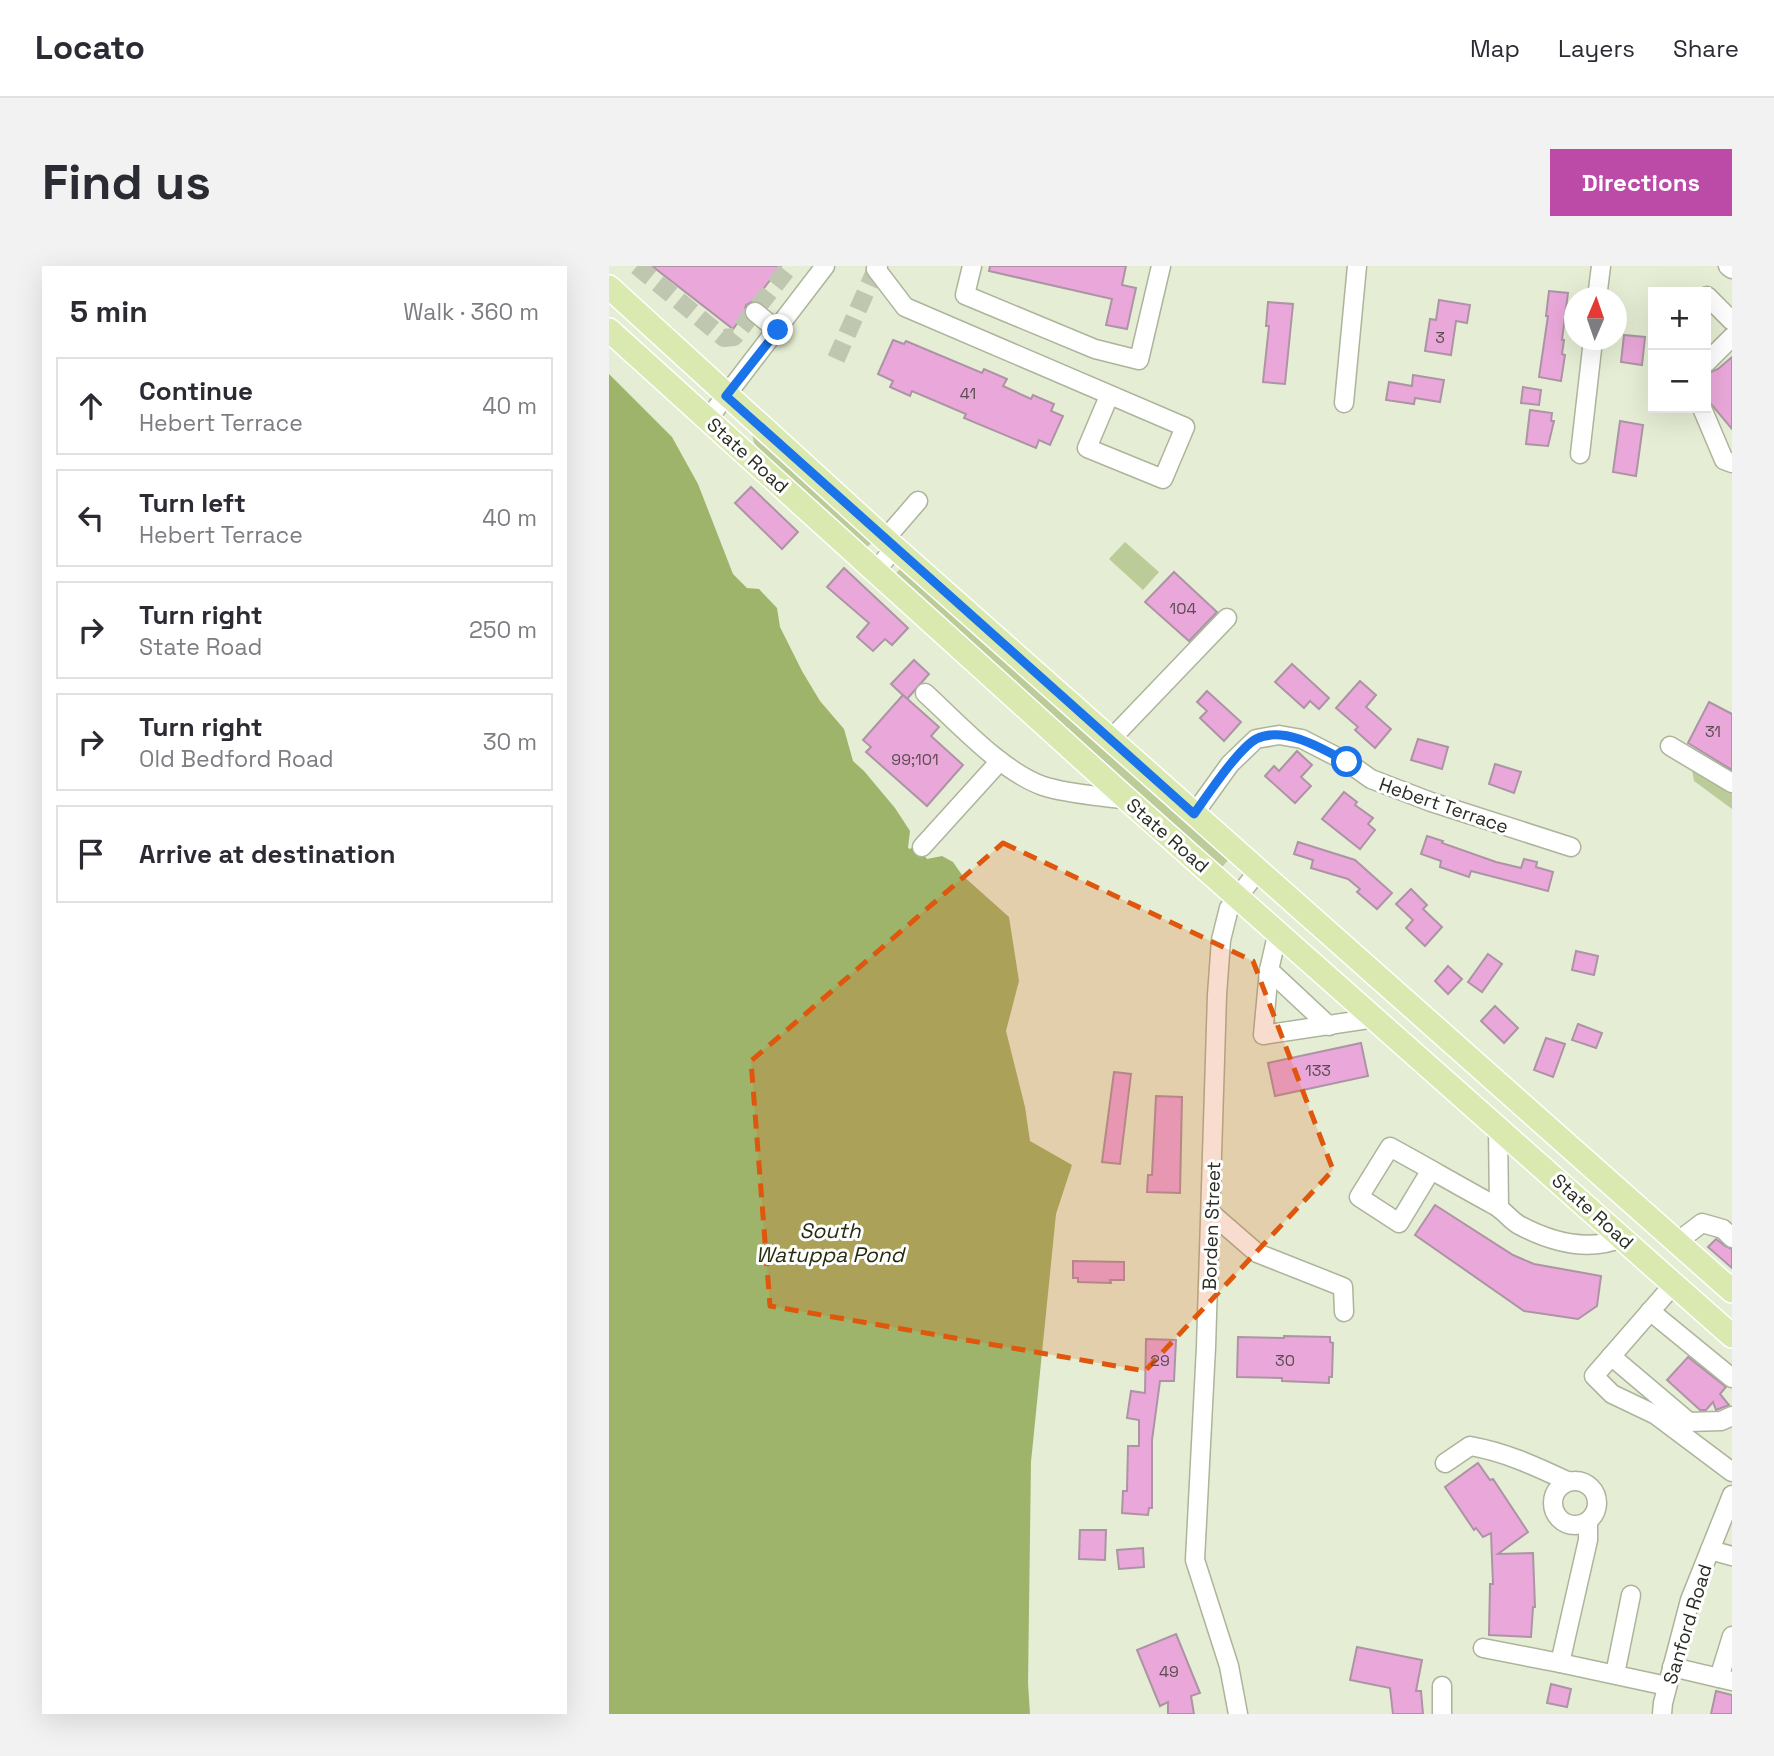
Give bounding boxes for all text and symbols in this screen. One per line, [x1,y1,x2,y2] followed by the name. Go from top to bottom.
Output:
[35,27,145,69] text: Locato
[1470,33,1520,64] text: Map
[1558,33,1635,64] text: Layers
[1673,33,1739,64] text: Share
[1550,149,1732,216] button: Directions
[42,151,211,213] text: Find us
[1564,287,1627,350] north arrow
[1648,287,1711,413] map controls
[1648,287,1711,350] button: +
[70,292,148,331] text: 5 min
[403,297,539,327] text: Walk · 360 m
[762,314,793,345] route end
[1435,327,1445,348] house number: 3
[1648,350,1711,413] button: −
[139,374,253,408] text: Continue
[960,383,976,404] house number: 41
[72,387,110,425] icon: ahead
[482,391,537,421] text: 40 m
[139,408,303,438] text: Hebert Terrace
[701,412,794,499] street label: State Road
[139,486,246,520] text: Turn left
[72,499,110,537] icon: left
[482,503,537,533] text: 40 m
[139,520,303,550] text: Hebert Terrace
[139,598,263,632] text: Turn right
[1170,598,1196,619] house number: 104
[72,611,110,649] icon: right
[469,615,537,645] text: 250 m
[139,632,262,662] text: State Road
[139,710,263,744] text: Turn right
[1705,721,1721,742] house number: 31
[72,723,110,761] icon: right
[483,727,537,757] text: 30 m
[139,744,334,774] text: Old Bedford Road
[1331,746,1362,777] route start
[891,749,939,770] house number: 99;101
[1376,772,1512,839] street label: Hebert Terrace
[1121,793,1214,878] street label: State Road
[72,835,110,873] icon: arrive
[139,837,396,871] text: Arrive at destination
[1305,1060,1331,1081] house number: 133
[1197,1161,1226,1291] street label: Borden Street
[1546,1168,1639,1255] street label: State Road
[756,1217,907,1268] water label: South Watuppa Pond
[1150,1350,1170,1371] house number: 29
[1275,1350,1295,1371] house number: 30
[1657,1561,1718,1687] street label: Sanford Road
[1159,1661,1179,1682] house number: 49

